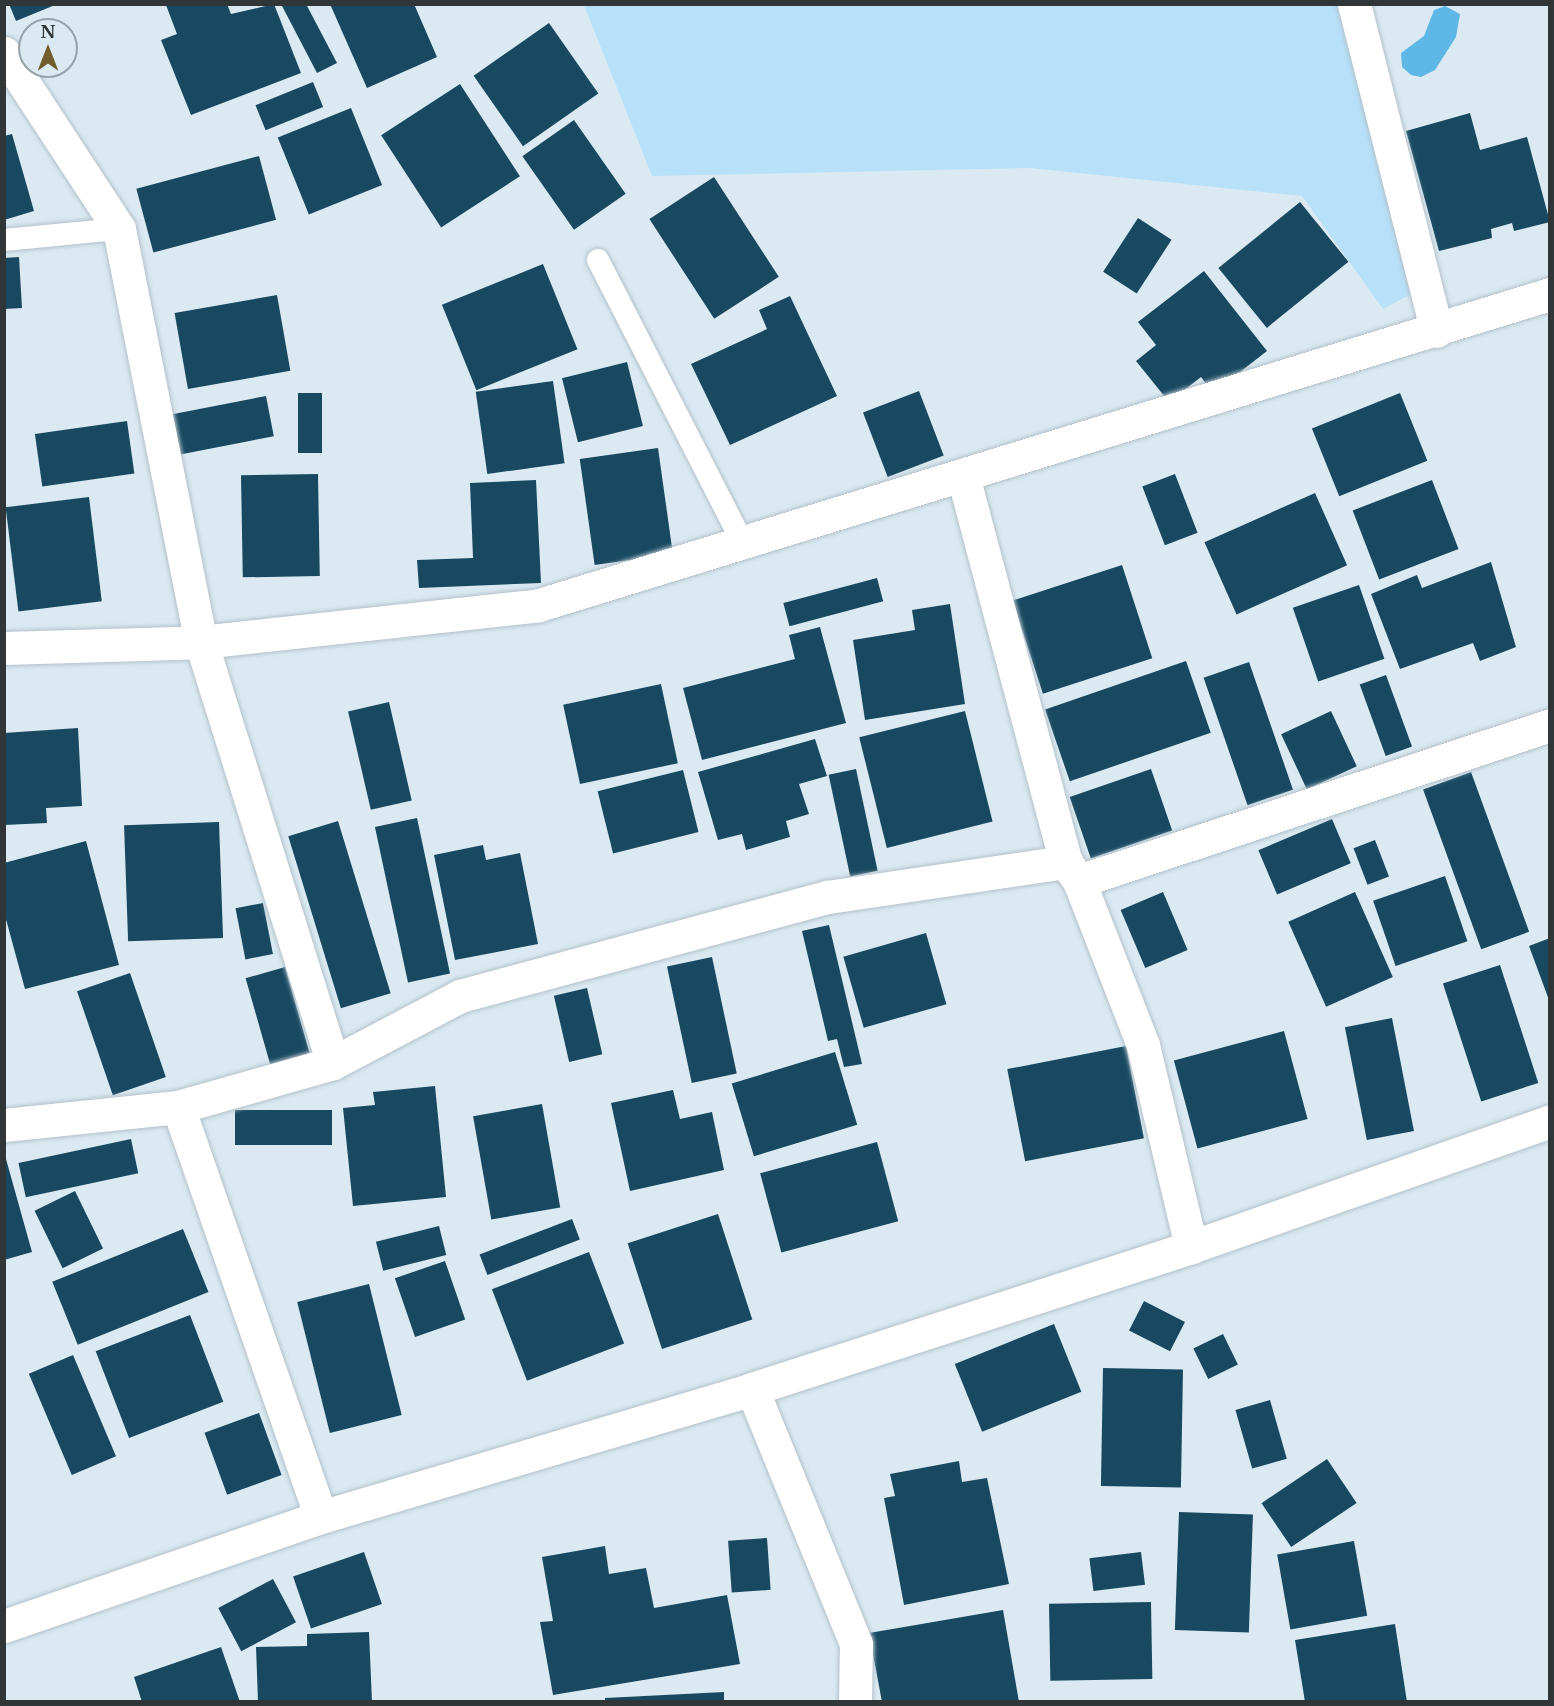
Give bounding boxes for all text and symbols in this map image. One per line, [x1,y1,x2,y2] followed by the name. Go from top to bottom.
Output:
[18,18,78,78] north arrow
[40,22,56,42] text: N

